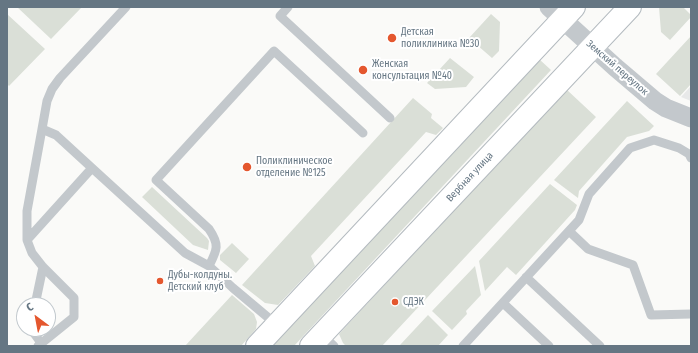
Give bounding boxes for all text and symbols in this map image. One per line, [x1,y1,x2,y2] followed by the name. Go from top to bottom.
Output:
[401,26,479,50] place label: Детская поликлиника №30
[386,32,398,44] marker: Детская поликлиника №30
[584,38,650,98] street label: Земский переулок
[372,58,452,82] place label: Женская консультация №40
[357,64,369,76] marker: Женская консультация №40
[444,150,496,204] street label: Вербная улица
[256,155,333,178] place label: Поликлиническое отделение №125
[241,161,253,173] marker: Поликлиническое отделение №125
[168,269,232,292] place label: Дубы-колдуны. Детский клуб
[155,276,165,286] marker: Дубы-колдуны. Детский клуб
[403,296,424,308] place label: СДЭК
[16,297,56,337] north arrow
[390,297,400,307] marker: СДЭК
[24,300,36,314] text: С

